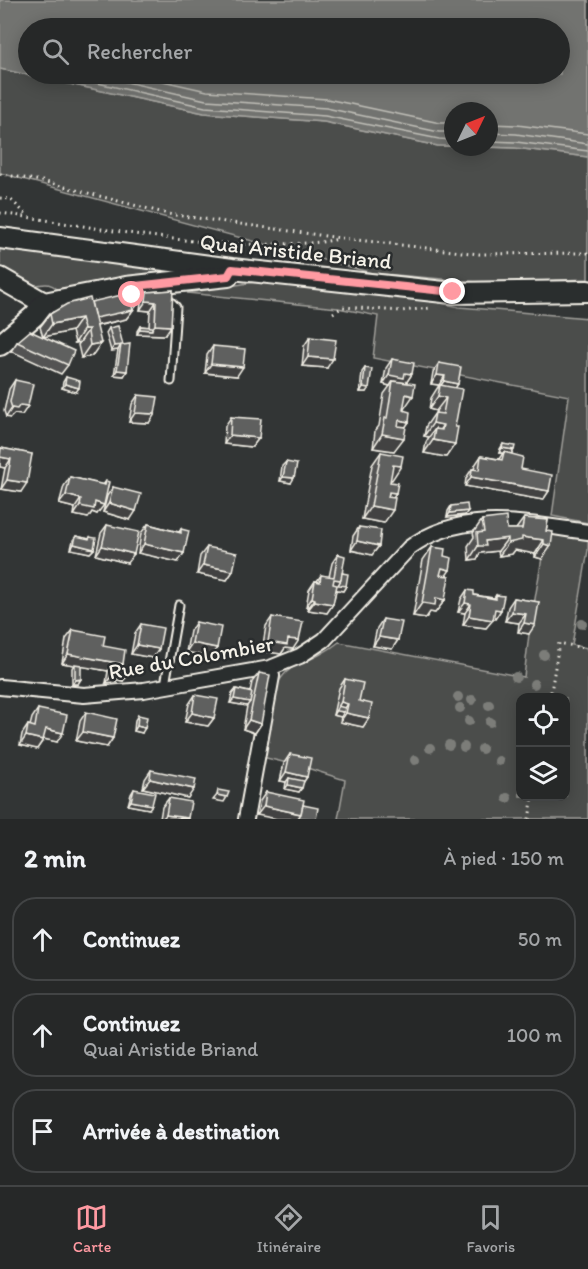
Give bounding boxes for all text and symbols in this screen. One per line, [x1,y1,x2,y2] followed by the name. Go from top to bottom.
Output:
[18,18,570,84] search box
[39,35,72,68] icon: search
[87,38,192,65] text: Rechercher
[444,102,498,156] north arrow
[199,228,393,275] street label: Quai Aristide Briand
[439,278,465,304] route end
[118,281,144,307] route start
[106,630,277,685] street label: Rue du Colombier
[516,693,570,801] map controls
[516,693,570,747] button: locate
[516,747,570,801] button: layers
[24,842,86,874] text: 2 min
[444,846,564,870] text: À pied · 150 m
[26,923,59,956] icon: ahead
[83,926,180,953] text: Continuez
[518,927,562,951] text: 50 m
[83,1010,180,1037] text: Continuez
[26,1019,59,1052] icon: ahead
[507,1023,562,1047] text: 100 m
[83,1037,258,1061] text: Quai Aristide Briand
[26,1115,59,1148] icon: arrive
[83,1118,279,1145] text: Arrivée à destination
[73,1201,111,1256] tab: Carte
[257,1201,321,1256] tab: Itinéraire
[467,1201,515,1256] tab: Favoris

